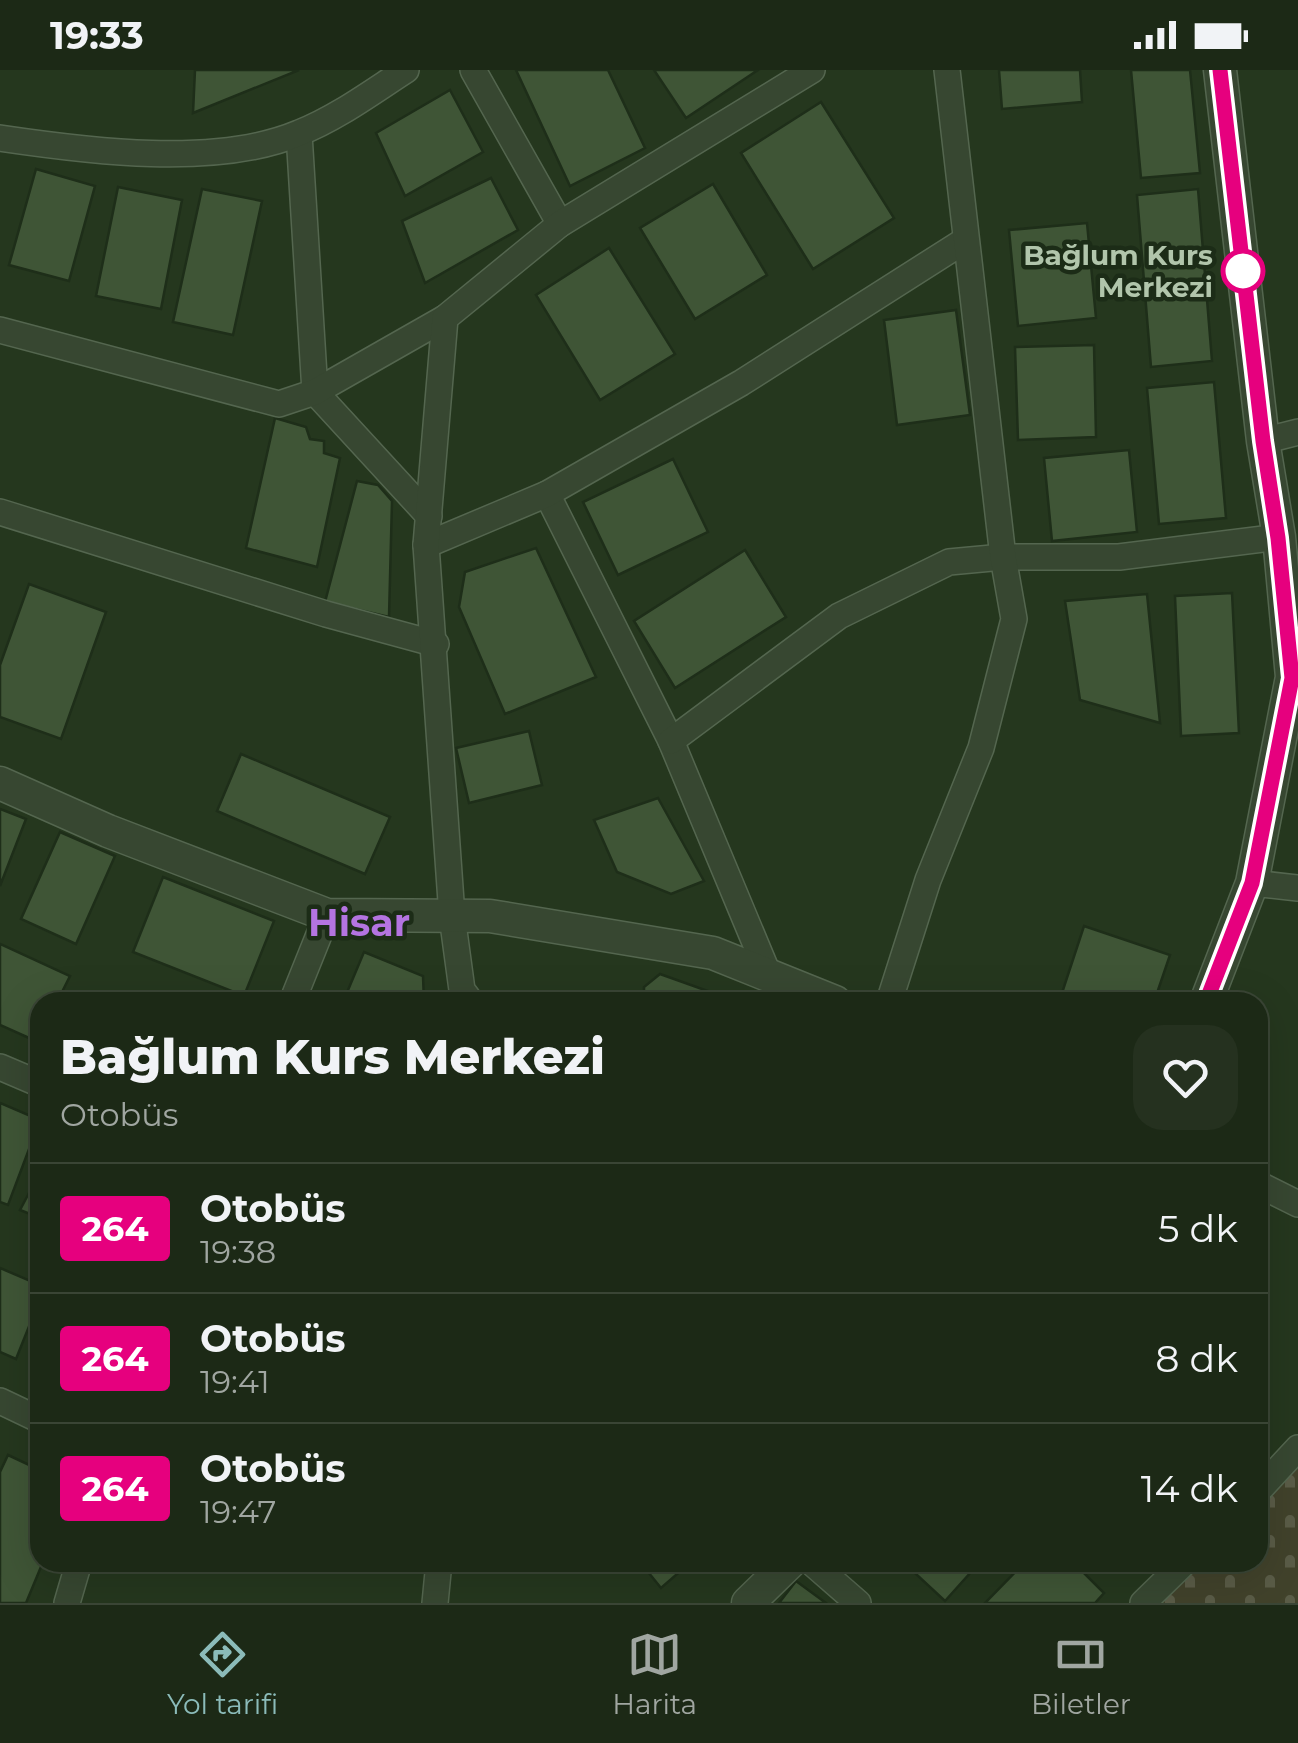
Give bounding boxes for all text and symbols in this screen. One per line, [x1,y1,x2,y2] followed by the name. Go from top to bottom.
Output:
[50,12,144,59] text: 19:33
[1023,238,1213,304] place label: Bağlum Kurs Merkezi
[1222,250,1264,292] marker: Bağlum Kurs Merkezi
[308,899,410,946] district label: Hisar
[1133,1025,1238,1130] button: heart
[60,1028,605,1086] text: Bağlum Kurs Merkezi
[60,1095,178,1134] text: Otobüs
[200,1185,346,1232] text: Otobüs
[1158,1205,1238,1252] text: 5 dk
[81,1207,149,1250] text: 264
[200,1232,276,1271] text: 19:38
[200,1315,346,1362] text: Otobüs
[1155,1335,1238,1382] text: 8 dk
[81,1337,149,1380] text: 264
[200,1362,270,1401] text: 19:41
[200,1445,346,1492] text: Otobüs
[1141,1465,1238,1512] text: 14 dk
[81,1467,149,1510] text: 264
[200,1492,276,1531] text: 19:47
[167,1627,278,1721] tab: Yol tarifi
[612,1627,697,1721] tab: Harita
[1031,1627,1131,1721] tab: Biletler

